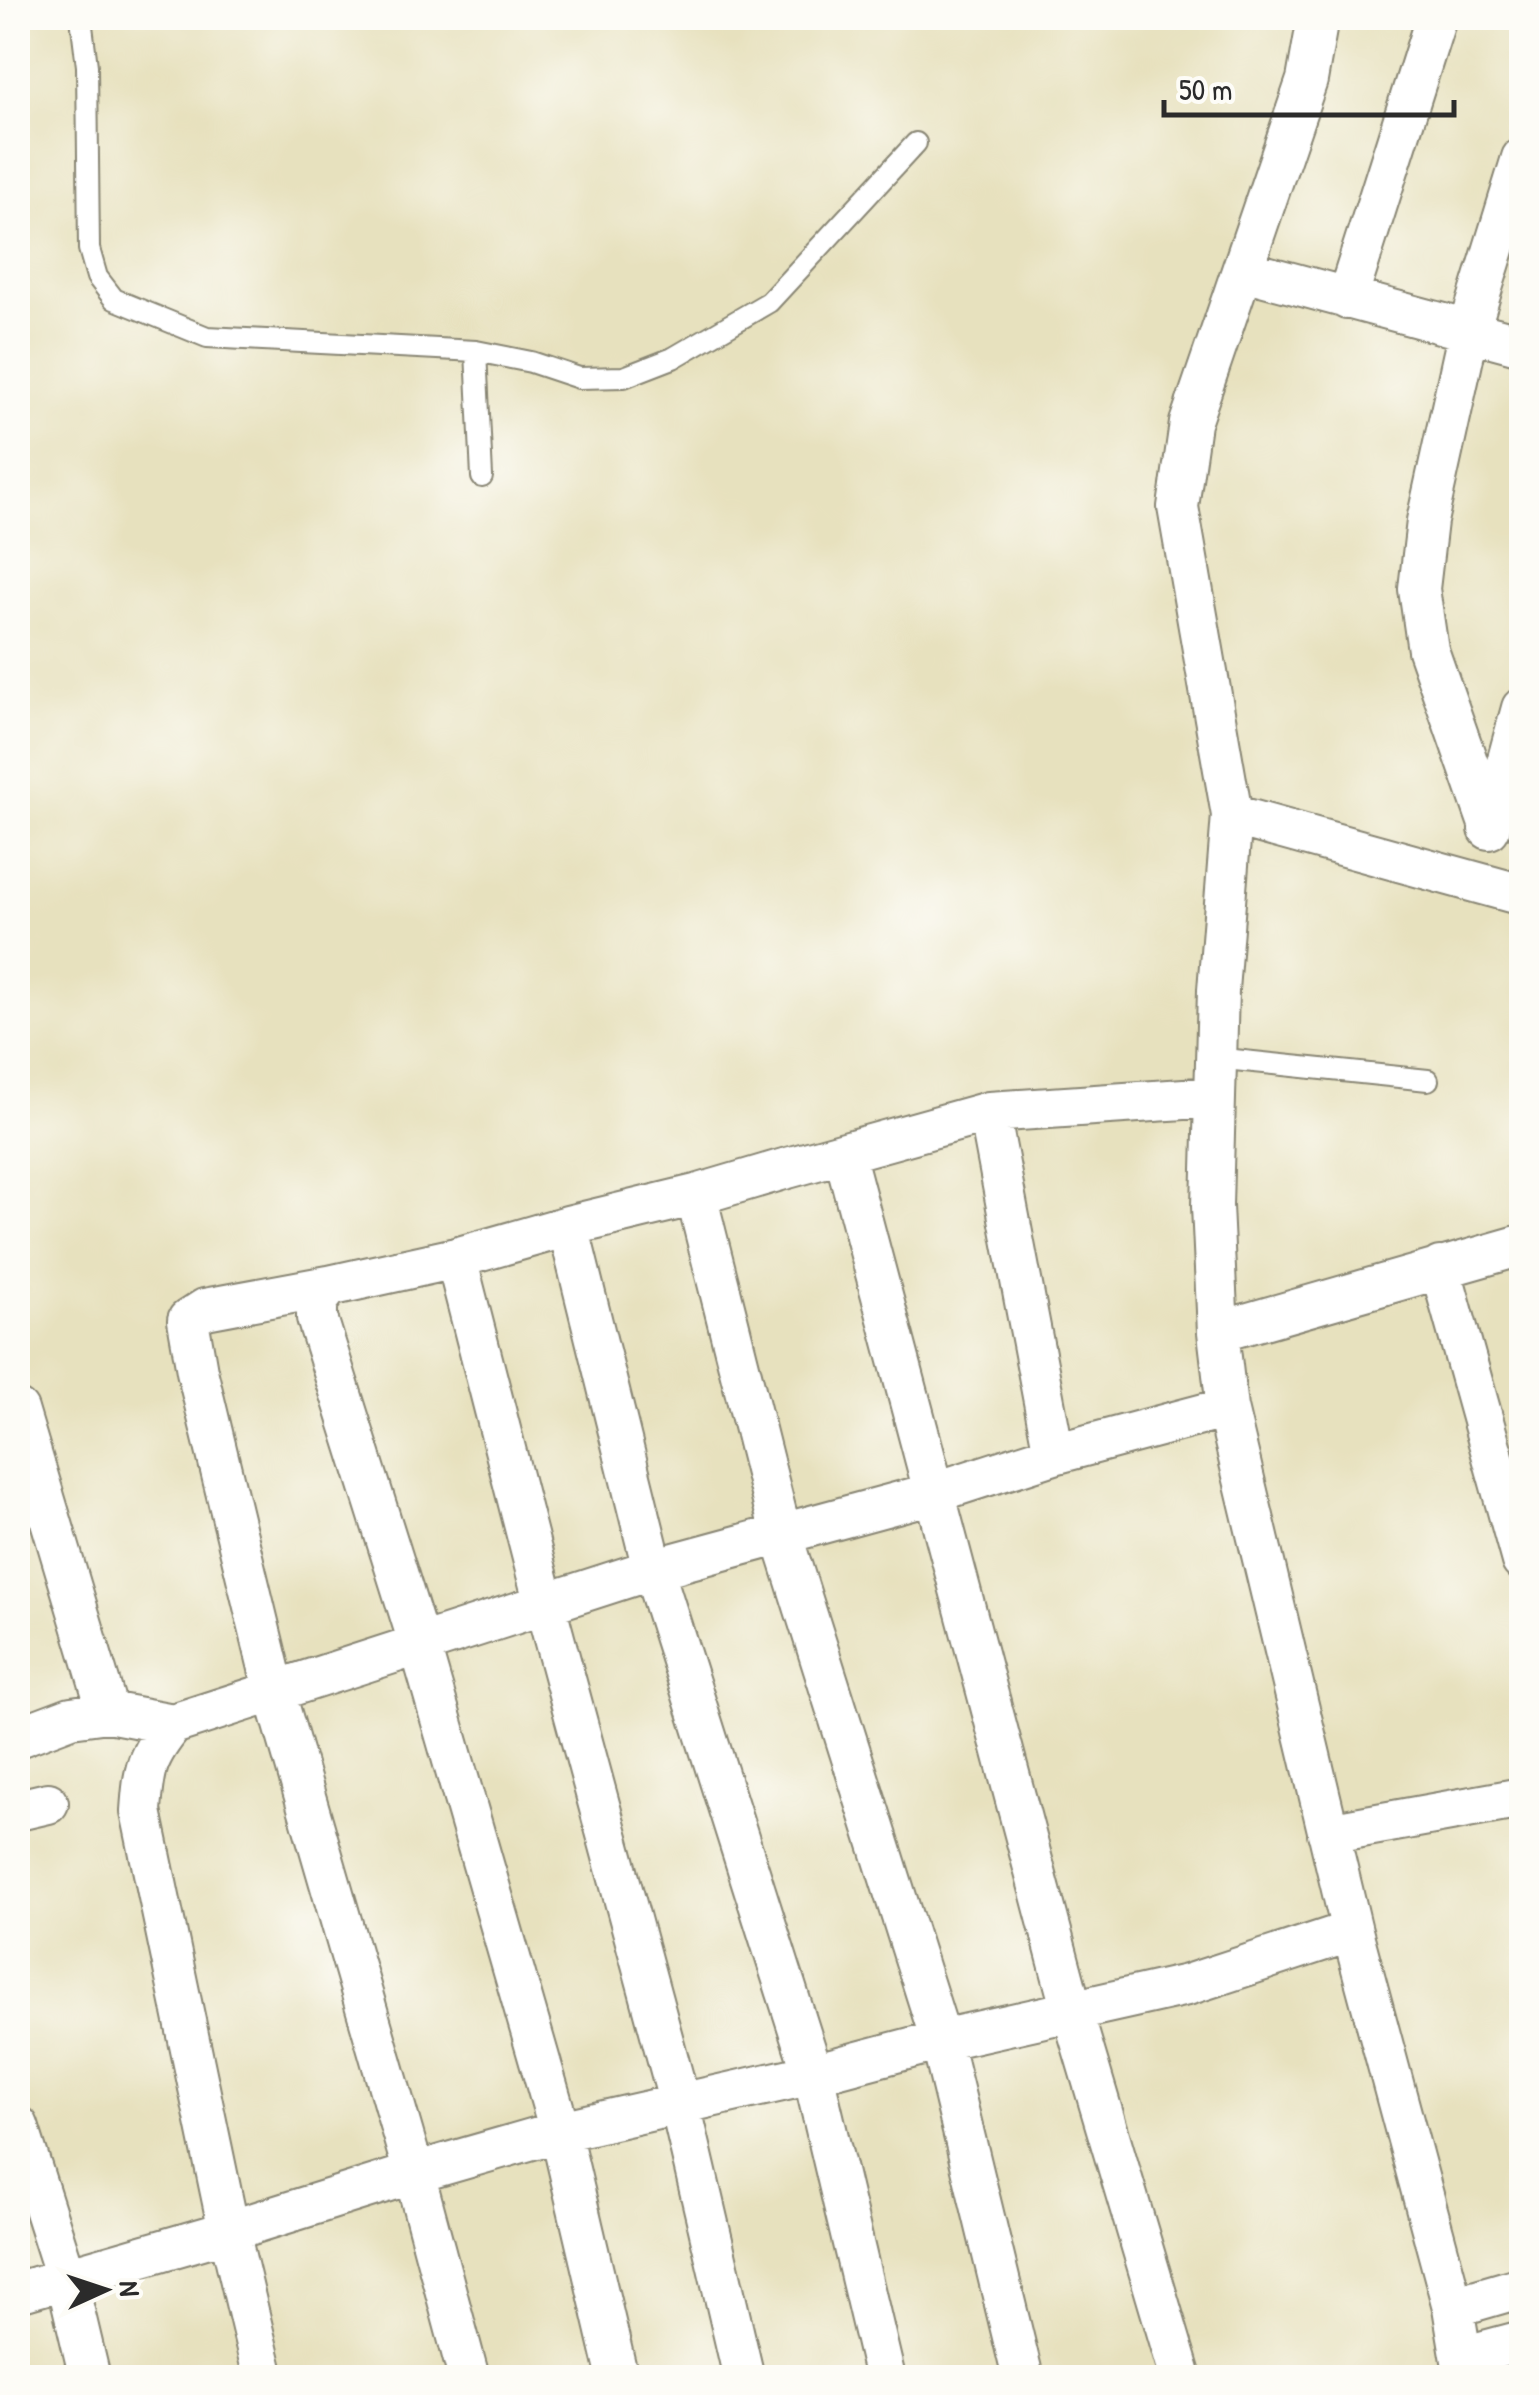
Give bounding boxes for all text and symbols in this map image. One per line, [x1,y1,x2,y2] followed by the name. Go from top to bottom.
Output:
[1164,55,1454,117] scale bar
[1179,69,1232,109] text: 50 m
[55,2240,155,2340] north arrow
[111,2280,149,2297] text: N

